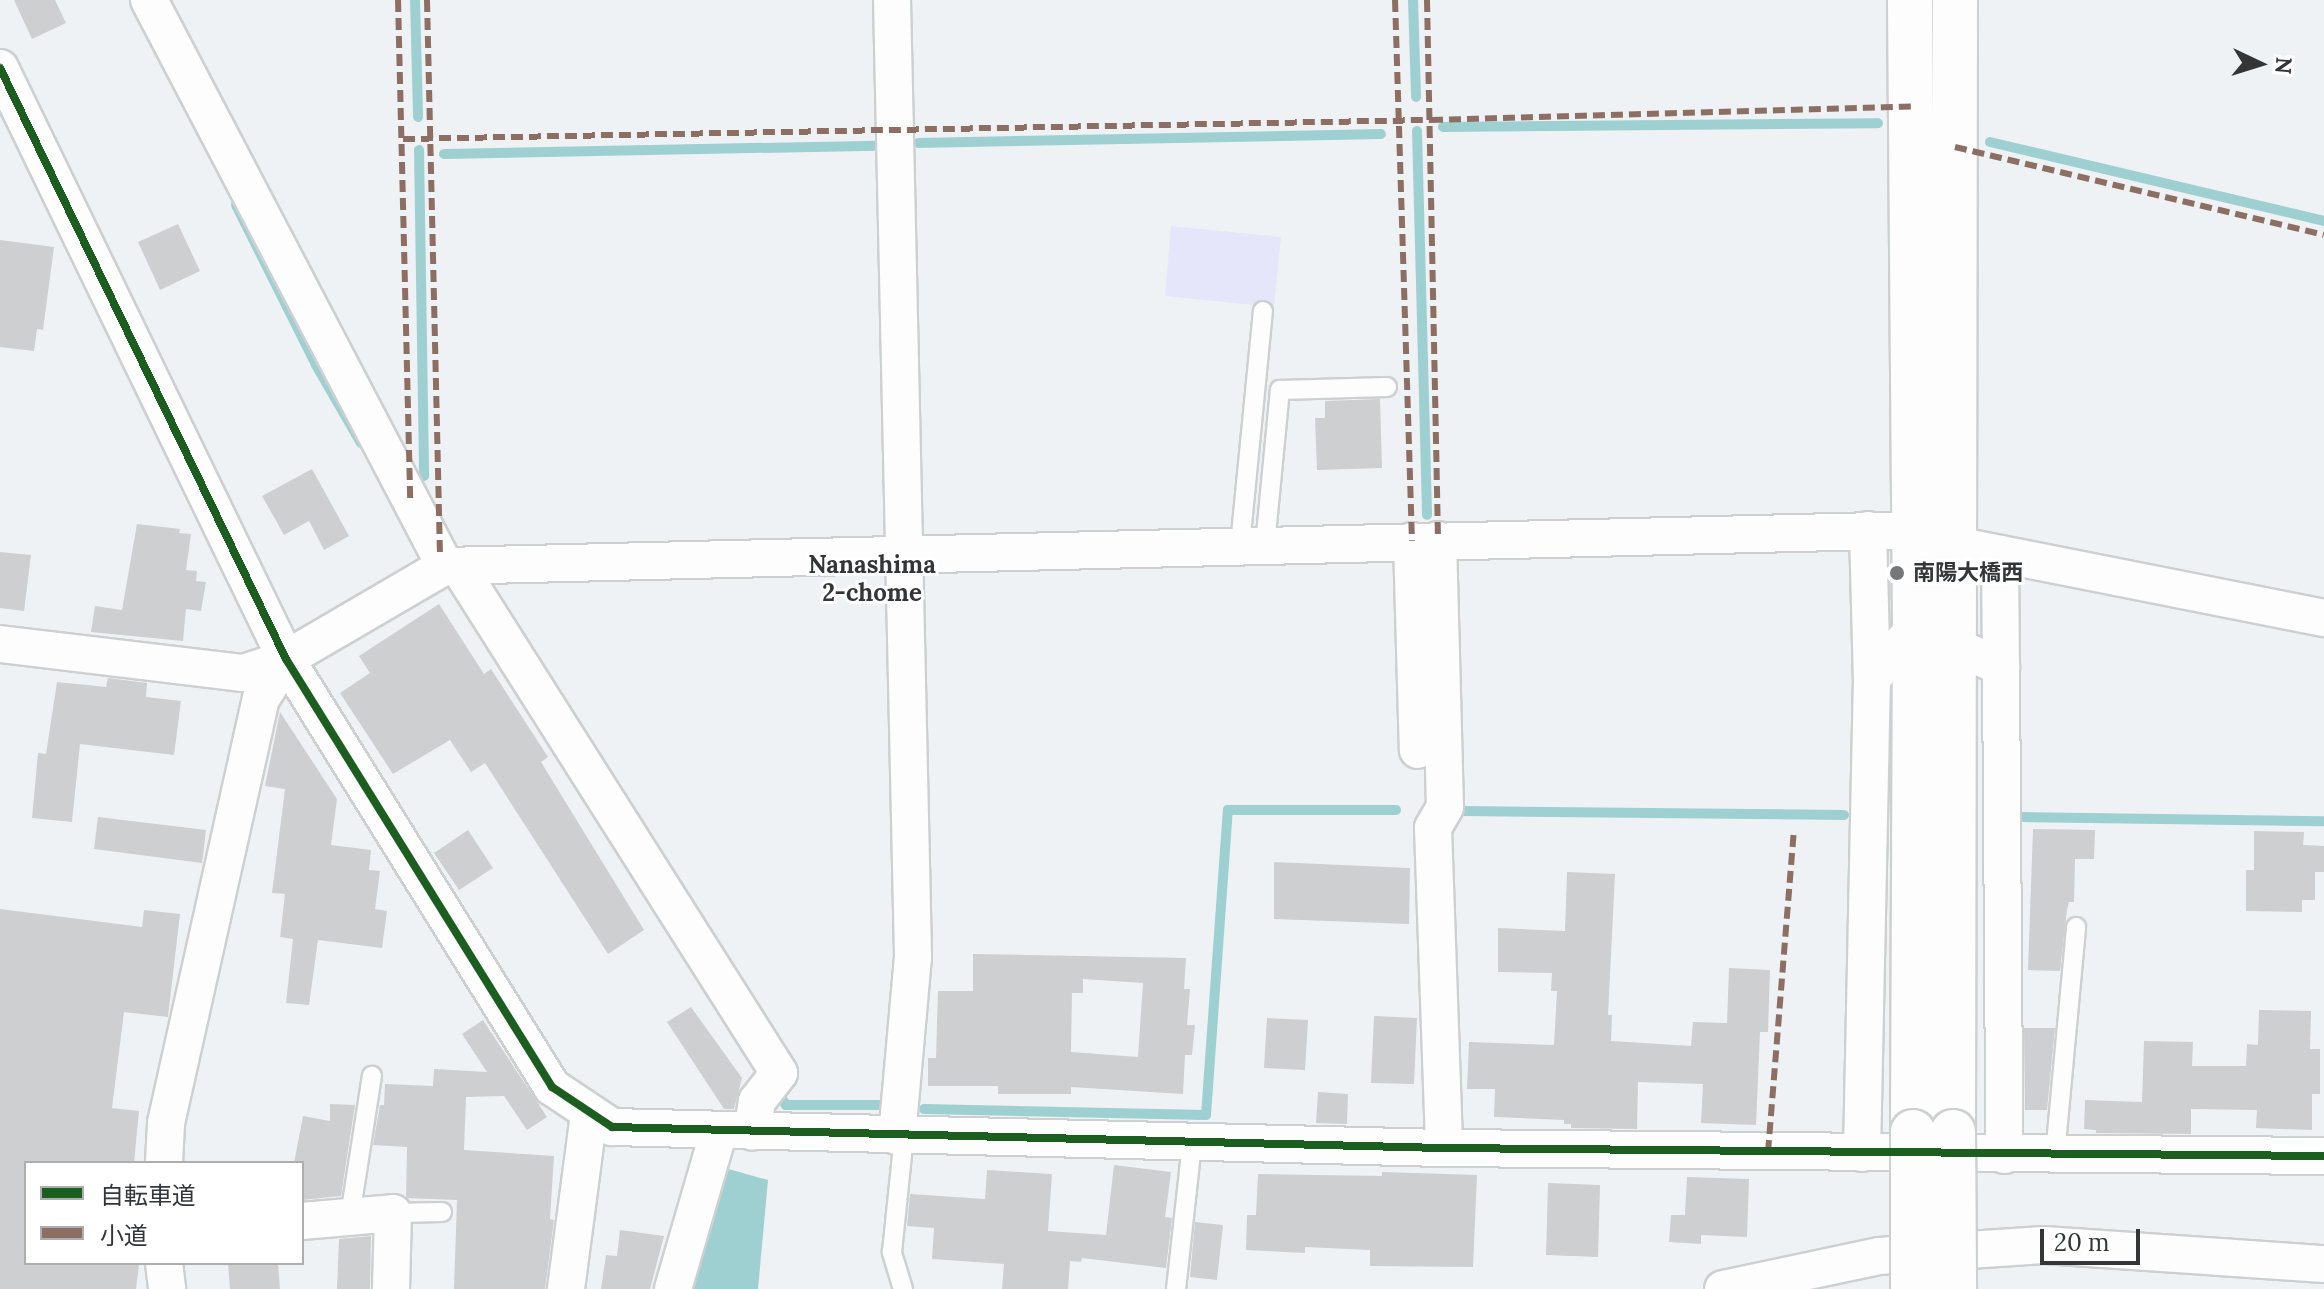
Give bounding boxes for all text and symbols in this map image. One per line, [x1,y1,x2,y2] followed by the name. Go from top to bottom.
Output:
[2220,24,2300,104] north arrow
[2269,56,2299,75] text: N
[808,551,936,607] district label: Nanashima 2-chome
[1913,560,2023,586] place label: 南陽大橋西
[1888,564,1906,582] marker: 南陽大橋西
[24,1161,304,1265] legend
[100,1180,196,1211] text: 自転車道
[2044,1213,2144,1263] scale bar
[100,1220,148,1251] text: 小道
[2054,1227,2110,1258] text: 20 m

